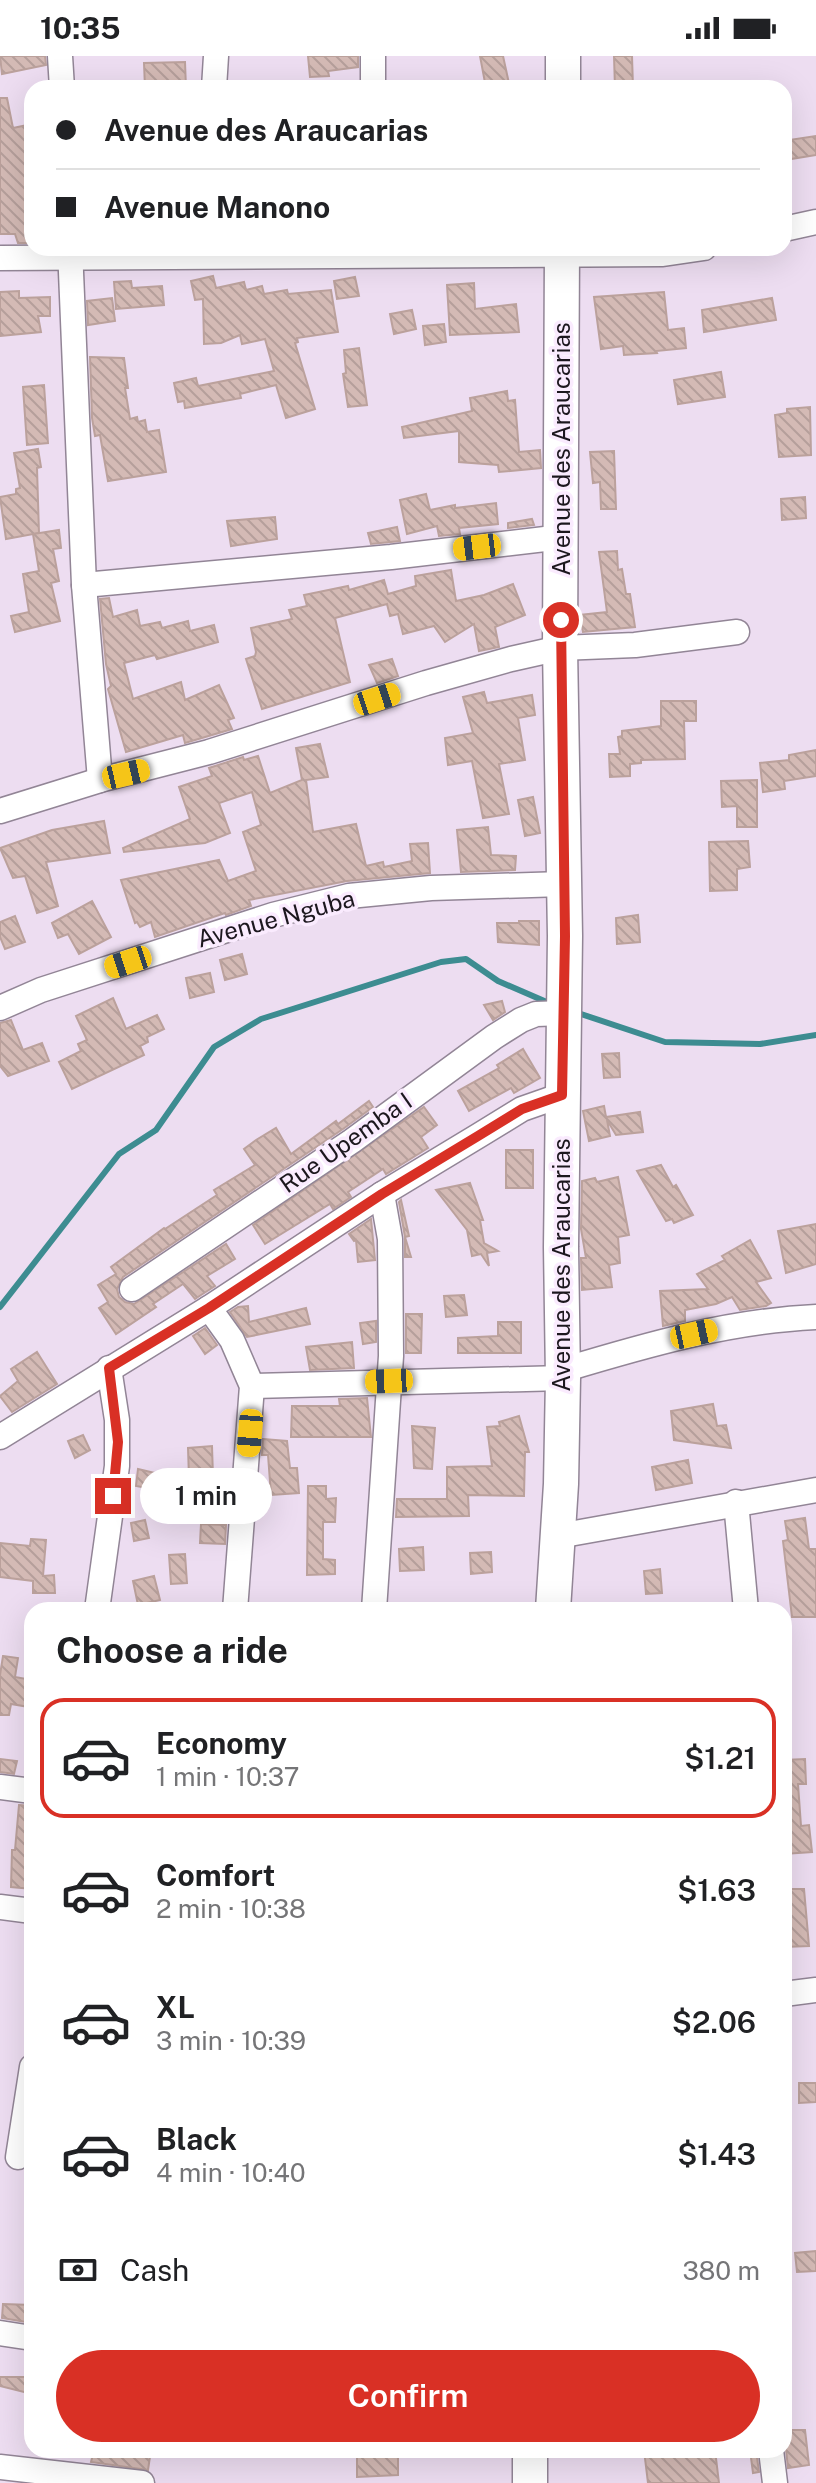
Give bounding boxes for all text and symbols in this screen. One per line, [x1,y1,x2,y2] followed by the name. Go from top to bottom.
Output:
[40,10,120,46] text: 10:35
[104,112,428,148] text: Avenue des Araucarias
[104,189,330,225] text: Avenue Manono
[547,322,575,576] street label: Avenue des Araucarias
[452,532,502,562] car
[543,602,579,638] route start
[350,680,404,718] car
[100,757,152,791] car
[194,884,358,953] street label: Avenue Nguba
[101,943,155,981] car
[274,1086,417,1198] street label: Rue Upemba I
[547,1138,575,1392] street label: Avenue des Araucarias
[668,1317,720,1351] car
[365,1368,413,1394] car
[236,1408,264,1458] car
[141,1468,273,1524] callout: 1 min
[95,1478,131,1514] route end
[175,1480,237,1511] text: 1 min
[56,1629,288,1671] text: Choose a ride
[60,1722,132,1794] icon: car
[156,1725,287,1761] text: Economy
[684,1740,756,1776] text: $1.21
[156,1761,299,1792] text: 1 min · 10:37
[60,1854,132,1926] icon: car
[156,1857,275,1893] text: Comfort
[677,1872,756,1908] text: $1.63
[156,1893,306,1924] text: 2 min · 10:38
[60,1986,132,2058] icon: car
[156,1989,195,2025] text: XL
[672,2004,756,2040] text: $2.06
[156,2025,306,2056] text: 3 min · 10:39
[60,2118,132,2190] icon: car
[156,2121,237,2157] text: Black
[677,2136,756,2172] text: $1.43
[156,2157,306,2188] text: 4 min · 10:40
[56,2248,100,2292] icon: cash
[120,2252,189,2288] text: Cash
[682,2255,760,2286] text: 380 m
[56,2350,760,2442] button: Confirm

